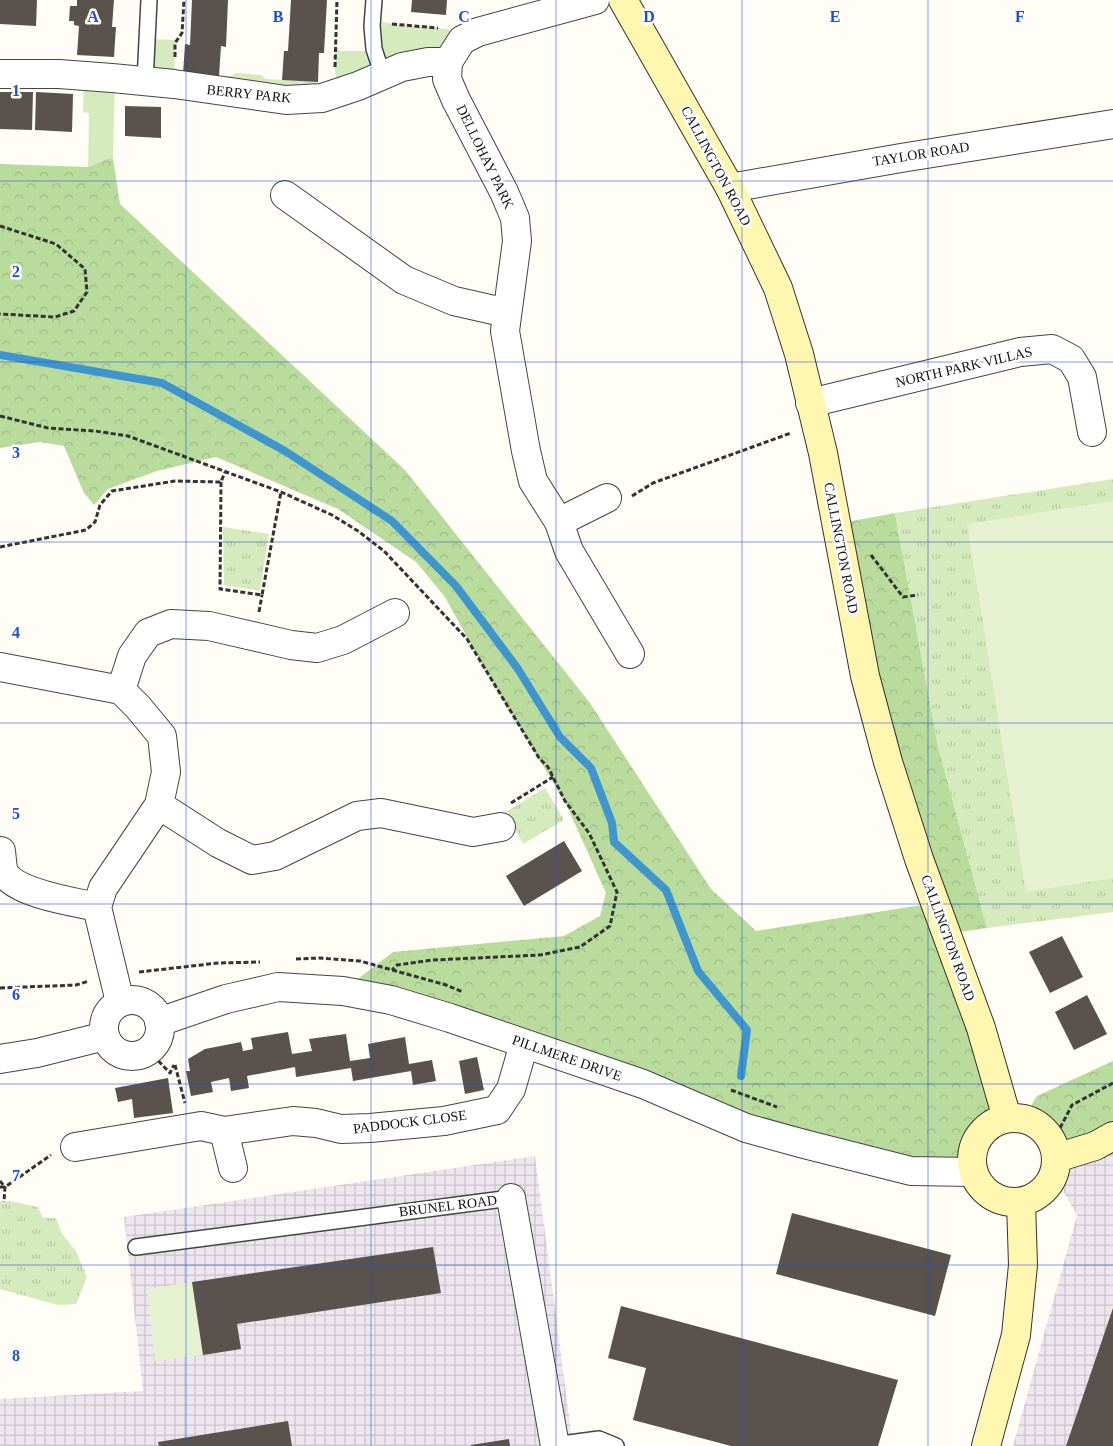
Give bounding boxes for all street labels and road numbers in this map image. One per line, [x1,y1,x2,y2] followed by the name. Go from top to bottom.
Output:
[206,82,292,106] street label: BERRY PARK
[453,102,517,212] street label: DELLOHAY PARK
[678,104,754,228] street label: CALLINGTON ROAD
[872,139,970,169] street label: TAYLOR ROAD
[894,344,1034,390] street label: NORTH PARK VILLAS
[821,481,861,615] street label: CALLINGTON ROAD
[918,873,978,1003] street label: CALLINGTON ROAD
[510,1032,624,1084] street label: PILLMERE DRIVE
[352,1108,468,1136] street label: PADDOCK CLOSE
[398,1193,498,1219] street label: BRUNEL ROAD

